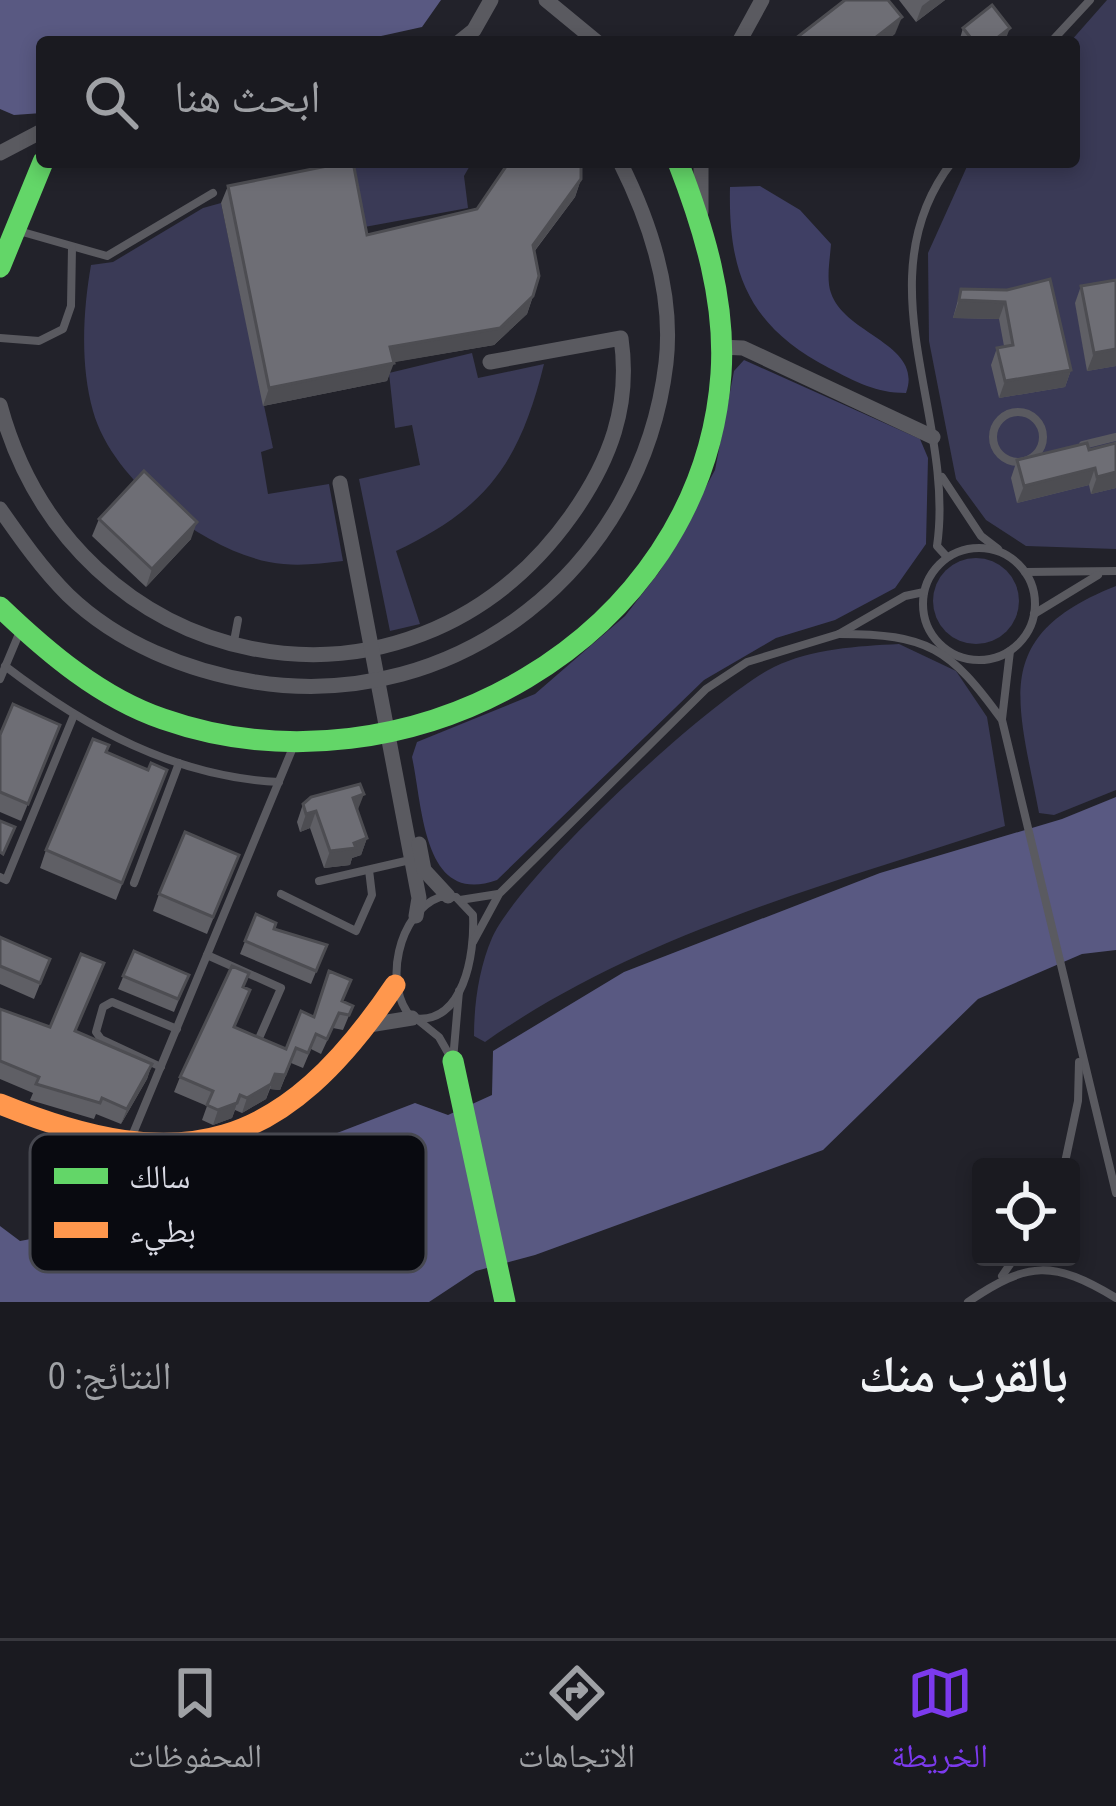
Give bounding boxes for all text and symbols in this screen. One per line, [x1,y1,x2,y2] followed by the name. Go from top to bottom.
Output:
[36,36,1080,168] search box
[174,66,321,124] text: ابحث هنا
[78,69,144,135] icon: search
[30,1134,426,1272] legend
[129,1154,190,1197] text: سالك
[972,1158,1080,1266] map controls
[972,1158,1080,1266] button: locate
[129,1208,196,1256] text: بطيء
[858,1340,1068,1406] text: بالقرب منك
[48,1349,171,1400] text: النتائج: 0
[128,1660,262,1788] tab: المحفوظات
[518,1660,635,1788] tab: الاتجاهات
[891,1660,988,1788] tab: الخريطة

